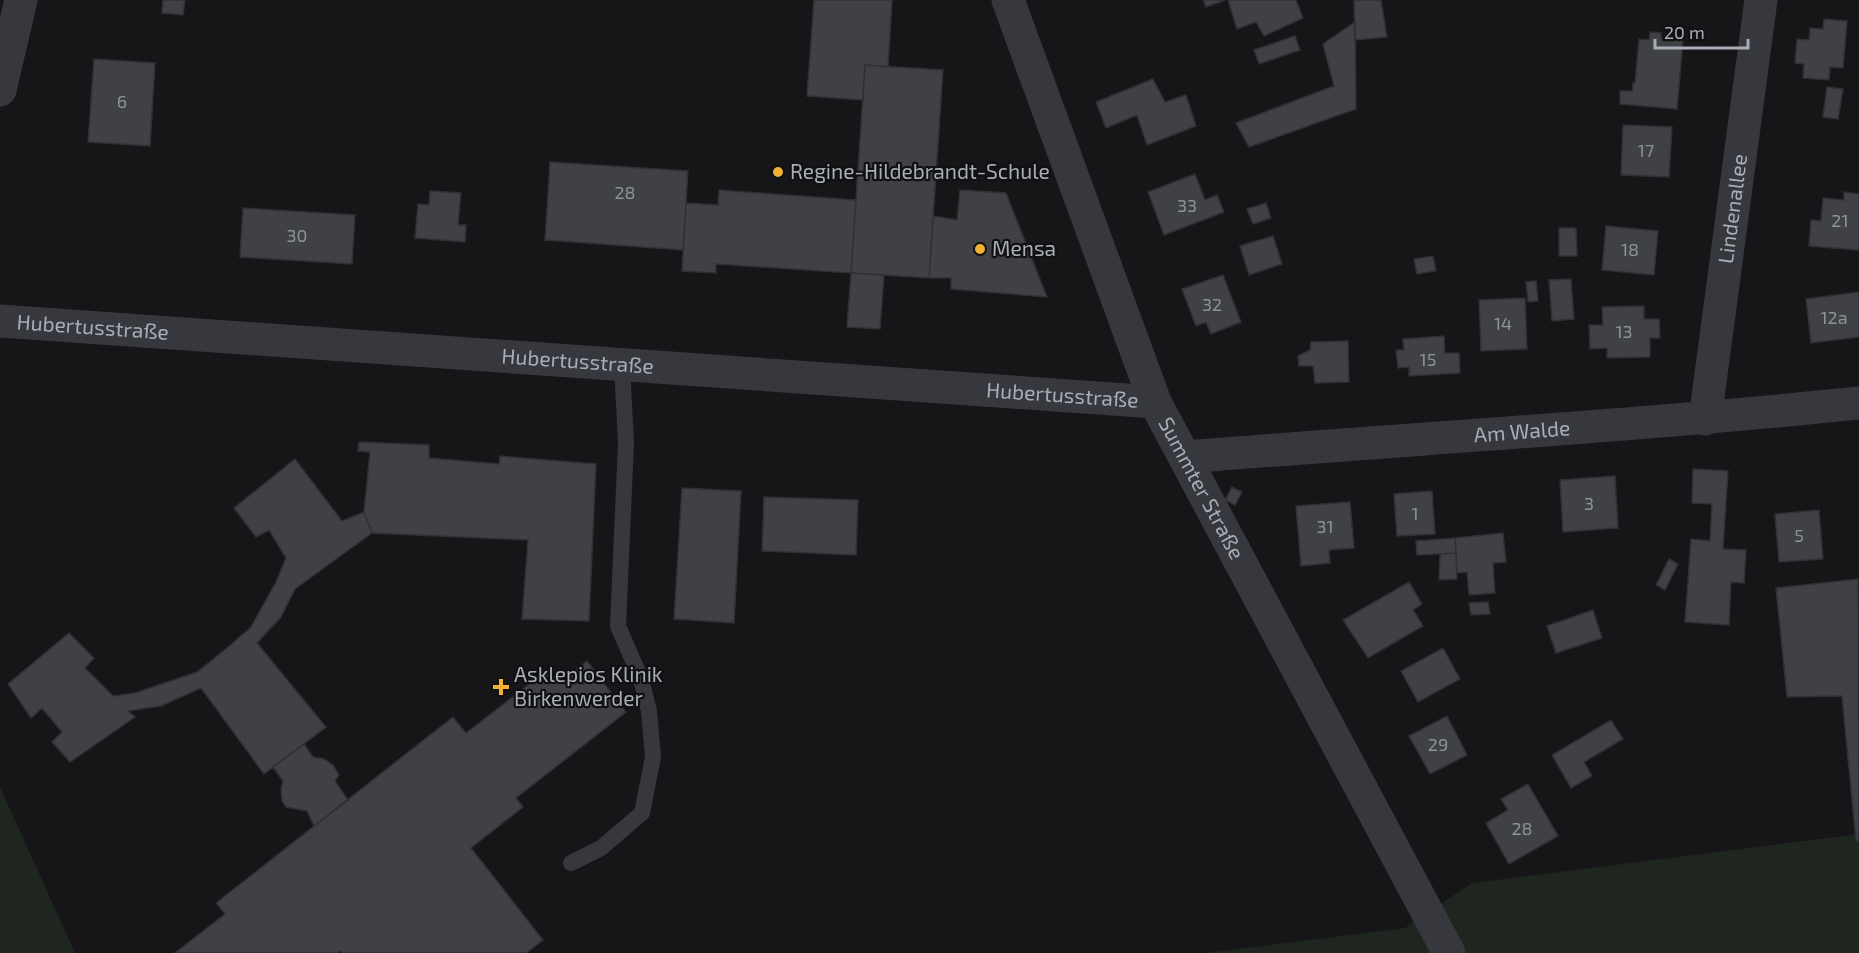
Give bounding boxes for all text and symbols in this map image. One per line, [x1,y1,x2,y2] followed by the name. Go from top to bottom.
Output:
[1655,12,1748,50] scale bar
[1664,21,1705,43] text: 20 m
[117,90,127,112] house number: 6
[1638,139,1654,161] house number: 17
[1712,152,1751,265] street label: Lindenallee
[790,158,1050,183] place label: Regine-Hildebrandt-Schule
[771,165,785,179] marker: Regine-Hildebrandt-Schule
[614,181,636,203] house number: 28
[1177,194,1197,216] house number: 33
[1831,209,1849,231] house number: 21
[287,224,307,246] house number: 30
[992,235,1056,260] place label: Mensa
[1621,238,1639,260] house number: 18
[973,242,987,256] marker: Mensa
[1202,293,1222,315] house number: 32
[1820,306,1848,328] house number: 12a
[16,308,170,344] street label: Hubertusstraße
[1494,312,1512,334] house number: 14
[1615,320,1633,342] house number: 13
[501,342,655,378] street label: Hubertusstraße
[1420,348,1436,370] house number: 15
[986,376,1139,412] street label: Hubertusstraße
[1154,412,1251,563] street label: Summter Straße
[1473,414,1571,446] street label: Am Walde
[1584,492,1594,514] house number: 3
[1411,502,1419,524] house number: 1
[1316,515,1334,537] house number: 31
[1794,524,1804,546] house number: 5
[514,661,663,710] place label: Asklepios Klinik Birkenwerder
[492,678,510,696] marker: Asklepios Klinik Birkenwerder
[1428,733,1448,755] house number: 29
[1511,817,1533,839] house number: 28

